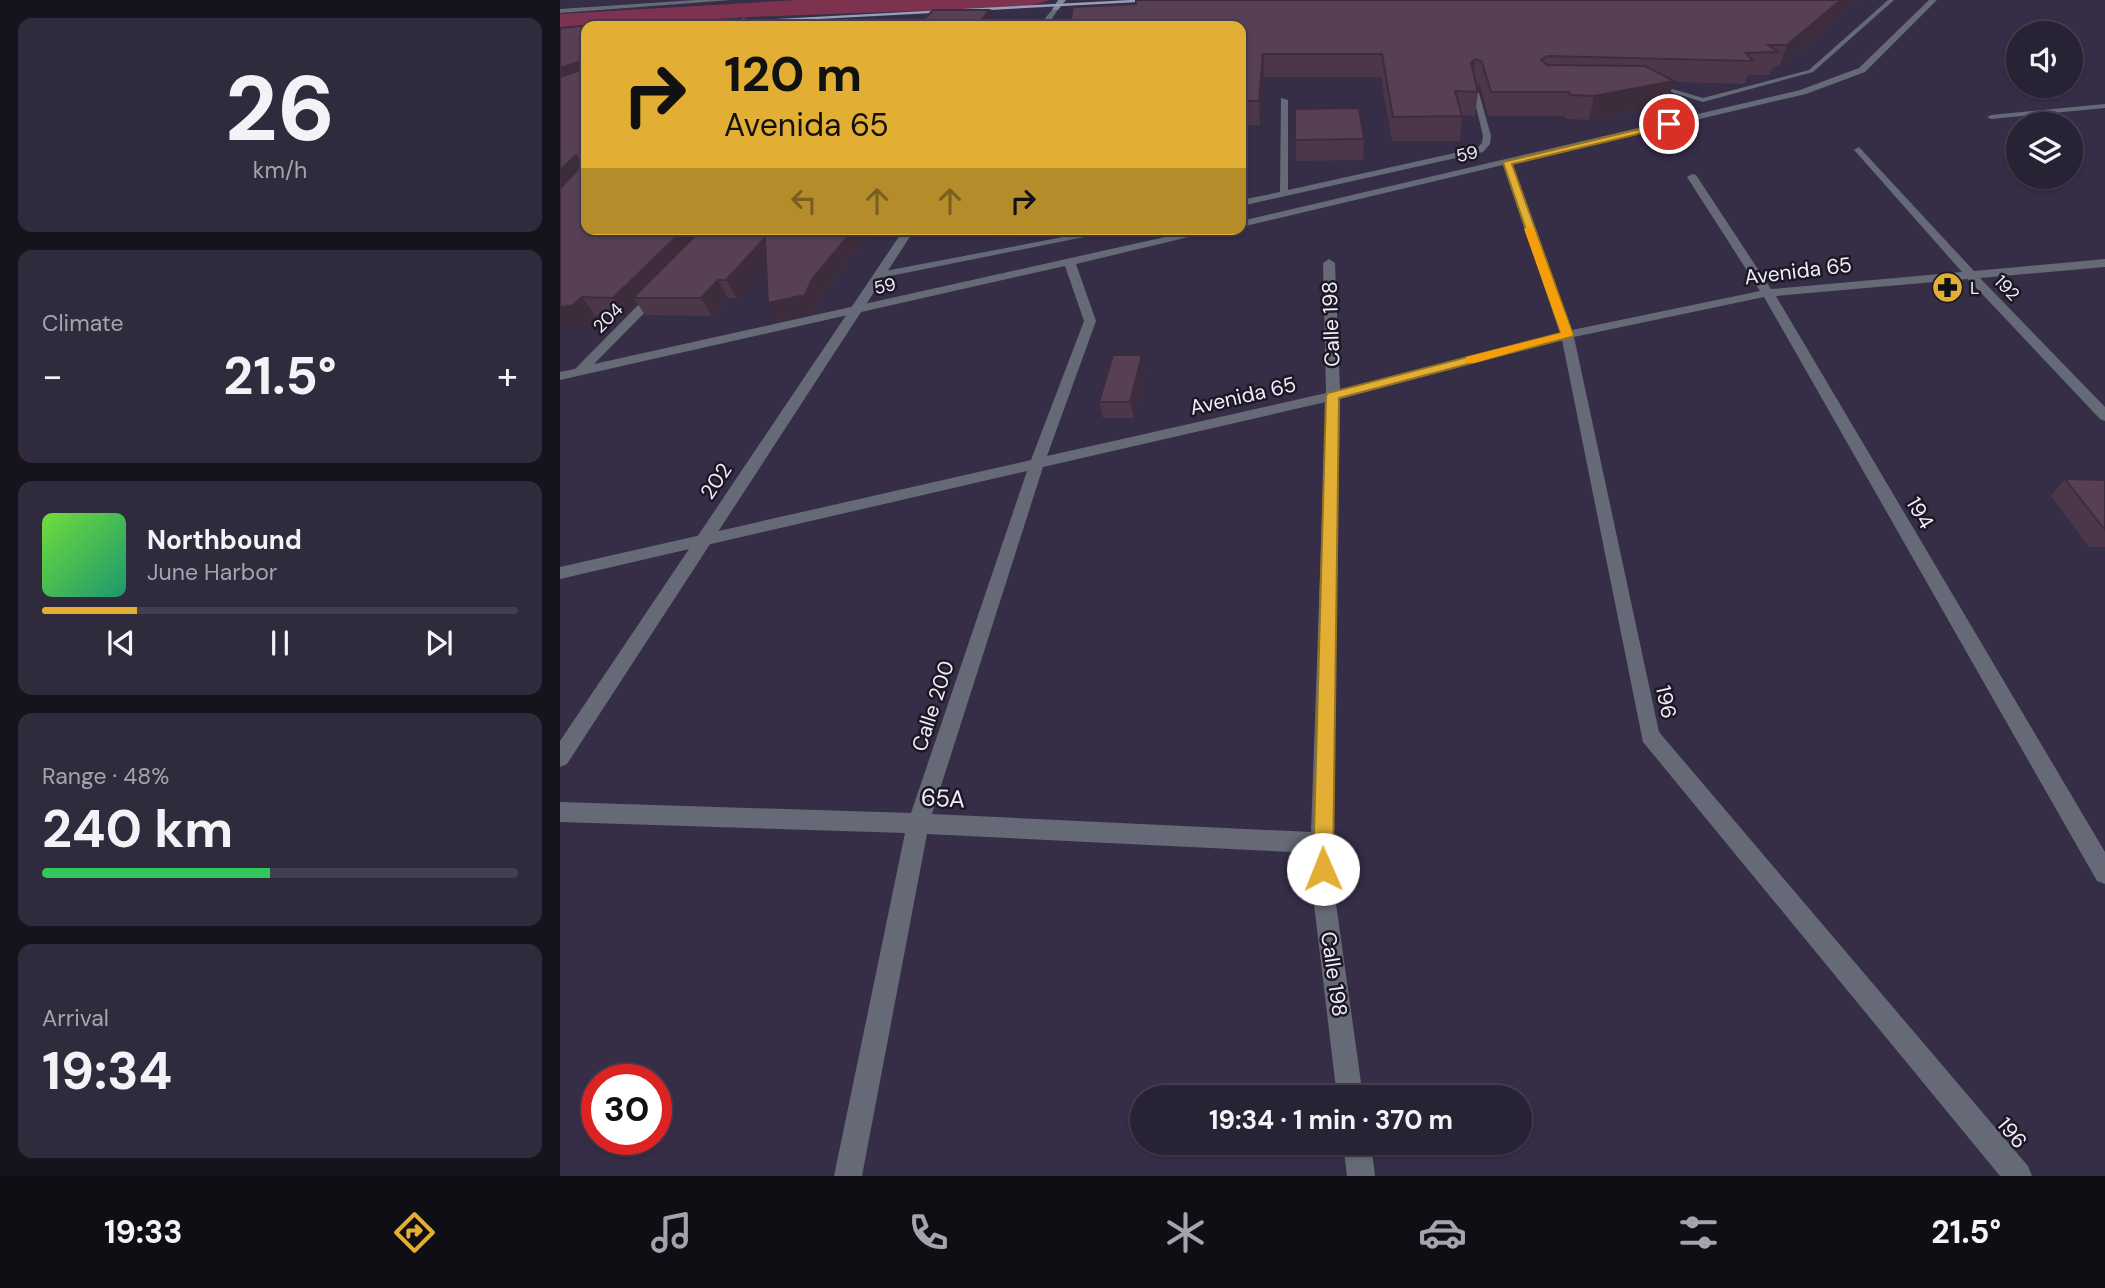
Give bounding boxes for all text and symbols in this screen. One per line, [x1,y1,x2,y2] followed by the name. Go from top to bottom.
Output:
[2006,21,2083,189] map controls
[2006,21,2083,98] button: sound
[724,42,862,106] text: 120 m
[609,49,700,140] icon: right
[225,50,335,168] text: 26
[1639,94,1699,154] pin
[724,104,889,146] text: Avenida 65
[1650,105,1688,143] icon: arrive
[2006,112,2083,189] button: layers
[1454,140,1480,168] street label: 59
[253,155,307,185] text: km/h
[785,182,823,220] icon: left
[858,182,896,220] icon: ahead
[931,182,969,220] icon: ahead
[1004,182,1042,220] icon: right
[1743,251,1853,291] street label: Avenida 65
[1989,270,2025,306] street label: 192
[1930,271,1964,305] pharmacy icon: L
[872,272,898,300] street label: 59
[1970,276,1980,300] place label: L
[1316,281,1346,367] street label: Calle 198
[588,298,628,338] street label: 204
[42,308,124,338] text: Climate
[223,342,337,410] text: 21.5°
[42,351,63,401] text: −
[497,351,518,401] text: +
[1187,370,1299,422] street label: Avenida 65
[694,457,738,505] street label: 202
[1900,492,1940,534] street label: 194
[147,523,302,557] text: Northbound
[147,557,277,587] text: June Harbor
[102,624,140,662] icon: previous
[261,624,299,662] icon: pause
[420,624,458,662] icon: next
[905,657,961,755] street label: Calle 200
[1649,683,1683,721] street label: 196
[42,761,169,791] text: Range · 48%
[920,781,966,815] street label: 65A
[42,795,233,863] text: 240 km
[1286,832,1360,906] position arrow
[1314,930,1354,1018] street label: Calle 198
[42,1003,109,1033] text: Arrival
[42,1037,172,1105] text: 19:34
[581,1064,672,1155] speed limit sign: 30
[1209,1103,1453,1137] text: 19:34 · 1 min · 370 m
[1991,1111,2033,1155] street label: 196
[390,1208,439,1257] icon: directions
[647,1208,696,1257] icon: music
[904,1208,953,1257] icon: phone
[1161,1208,1210,1257] icon: climate
[1418,1208,1467,1257] icon: car
[1674,1208,1723,1257] icon: filters
[104,1211,183,1253] text: 19:33
[1931,1211,2001,1253] text: 21.5°

